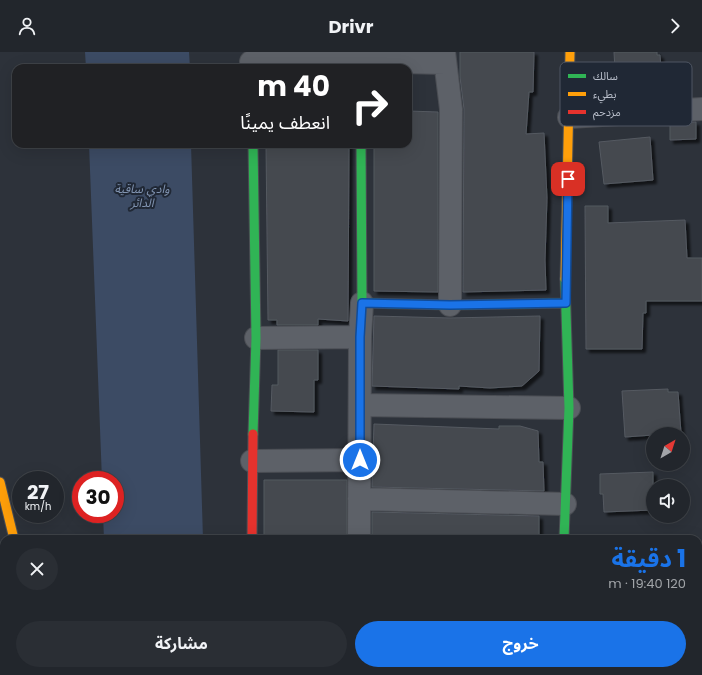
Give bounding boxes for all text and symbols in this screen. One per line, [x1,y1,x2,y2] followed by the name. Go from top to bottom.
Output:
[328,14,374,39] text: Drivr
[16,15,38,37] icon: person
[664,15,686,37] icon: forward
[560,62,692,126] legend
[257,67,330,106] text: 40 m
[593,68,618,84] text: سالك
[344,80,396,132] icon: right
[593,86,616,104] text: بطيء
[593,104,621,121] text: مزدحم
[240,110,330,135] text: انعطف يمينًا
[551,162,585,196] pin
[557,168,579,190] icon: arrive
[114,180,170,211] water label: وادي ساقية الدائر
[646,427,690,471] north arrow
[646,427,690,523] map controls
[339,439,381,481] position arrow
[72,471,124,523] speed limit sign: 30
[27,478,49,506] text: 27
[646,479,690,523] button: sound
[25,499,51,514] text: km/h
[611,542,686,575] text: 1 دقيقة
[16,548,58,590] button: close
[608,574,686,593] text: 120 m · 19:40
[16,621,347,667] button: مشاركة
[355,621,686,667] button: خروج

